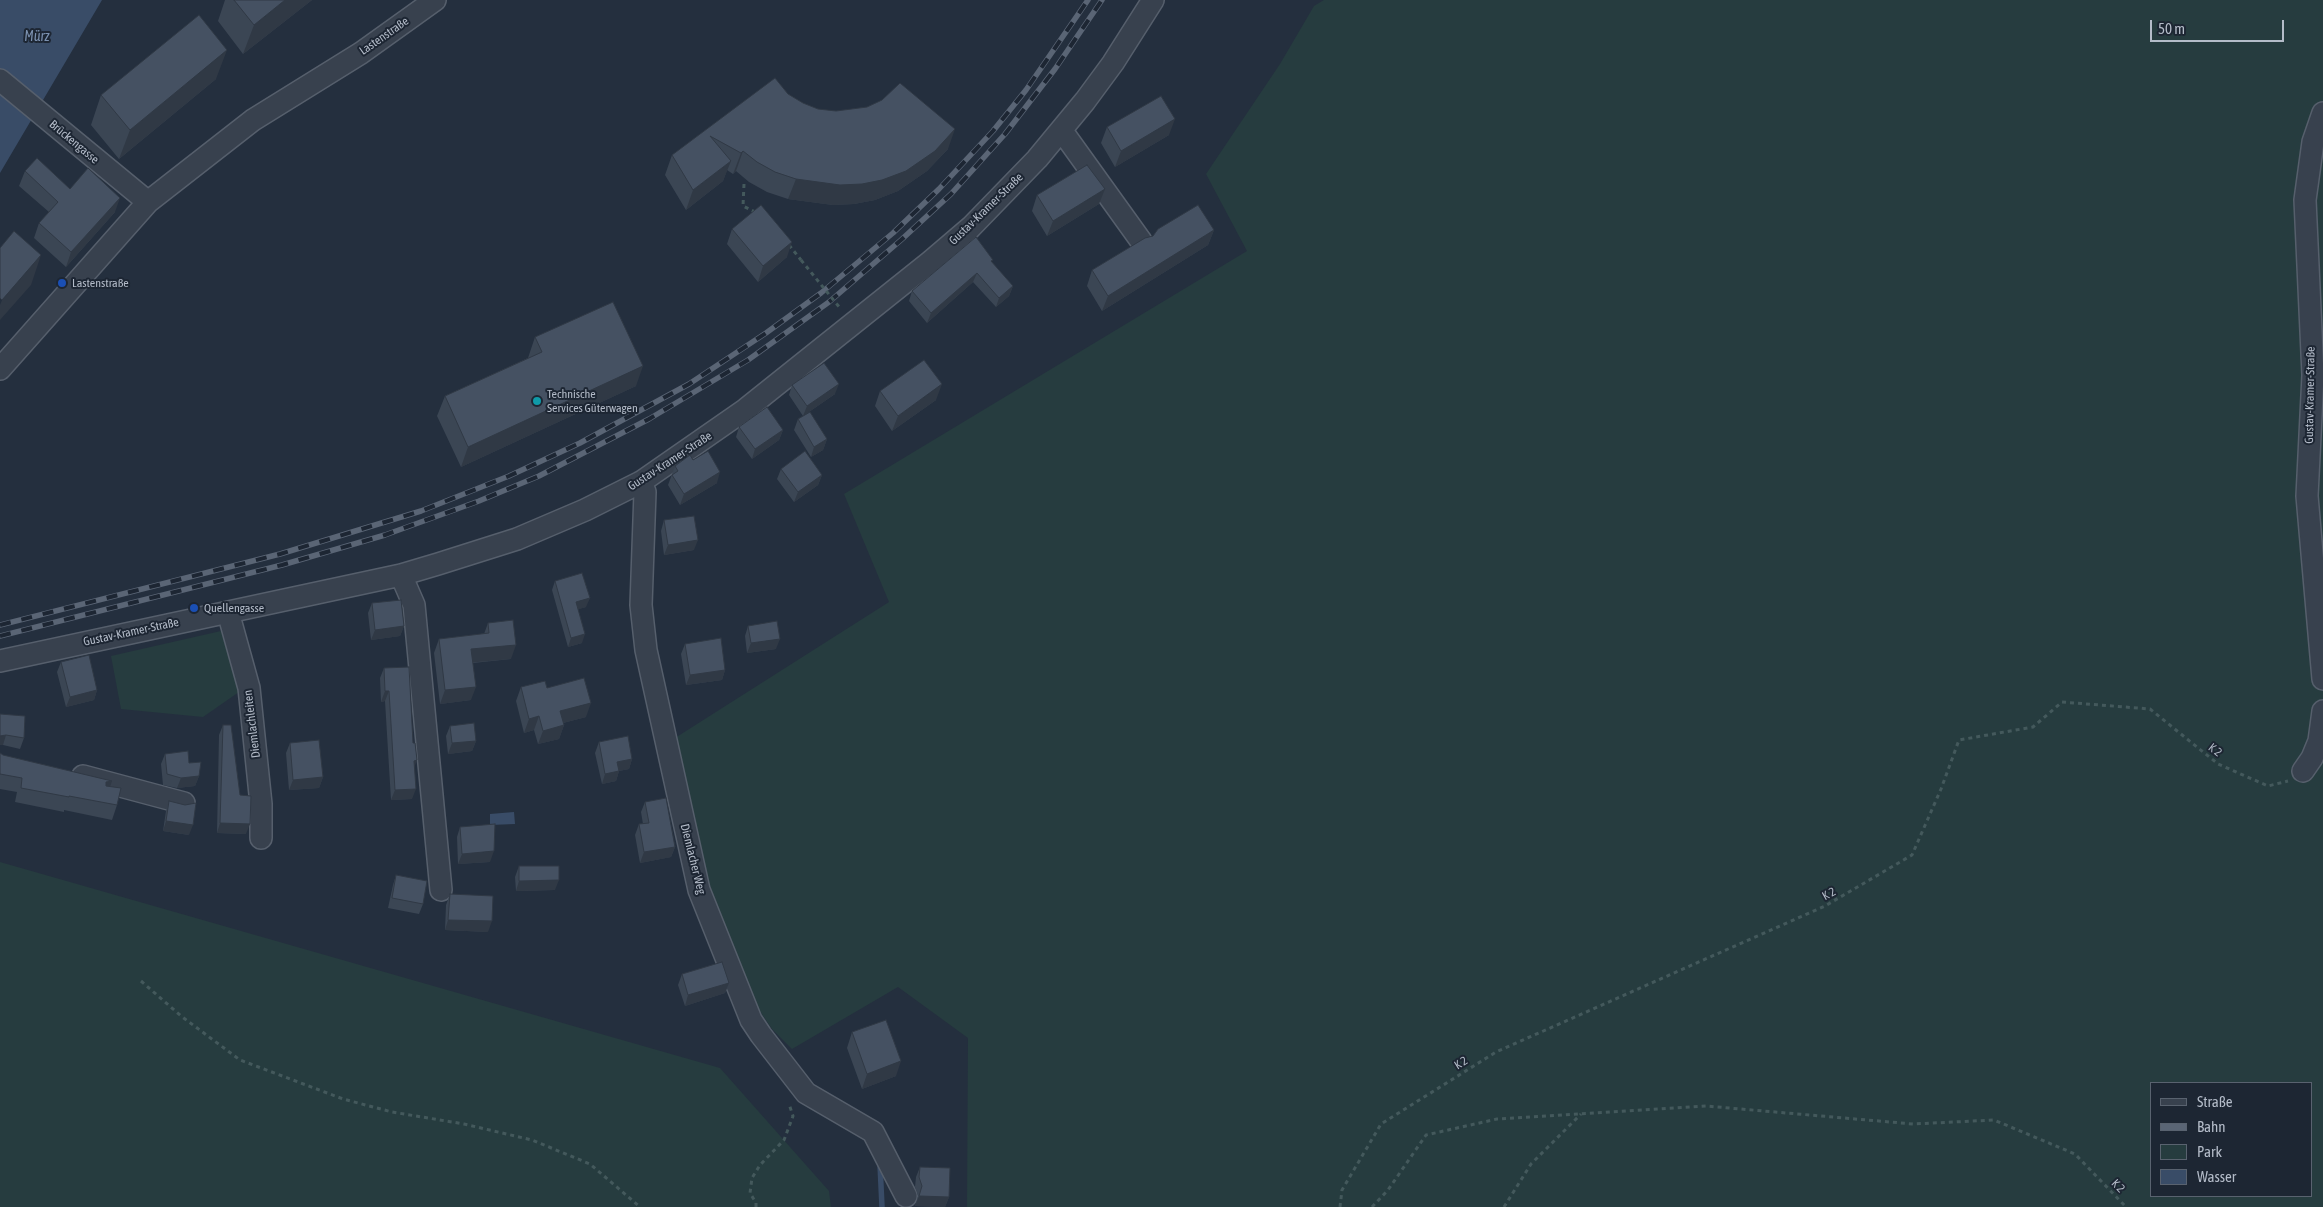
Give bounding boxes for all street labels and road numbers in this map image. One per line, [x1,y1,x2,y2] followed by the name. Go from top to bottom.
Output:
[357,14,411,58] street label: Lastenstraße
[46,117,102,167] street label: Brückengasse
[946,170,1026,248] street label: Gustav-Kramer-Straße
[2302,346,2318,444] street label: Gustav-Kramer-Straße
[625,428,715,494] street label: Gustav-Kramer-Straße
[82,615,180,649] street label: Gustav-Kramer-Straße
[241,689,263,759] street label: Diemlachleiten
[2205,740,2225,760] street label: K 2
[677,822,709,896] street label: Diemlacher Weg
[1820,885,1838,903] street label: K 2
[1452,1053,1470,1073] street label: K 2
[2108,1176,2128,1196] street label: K 2

